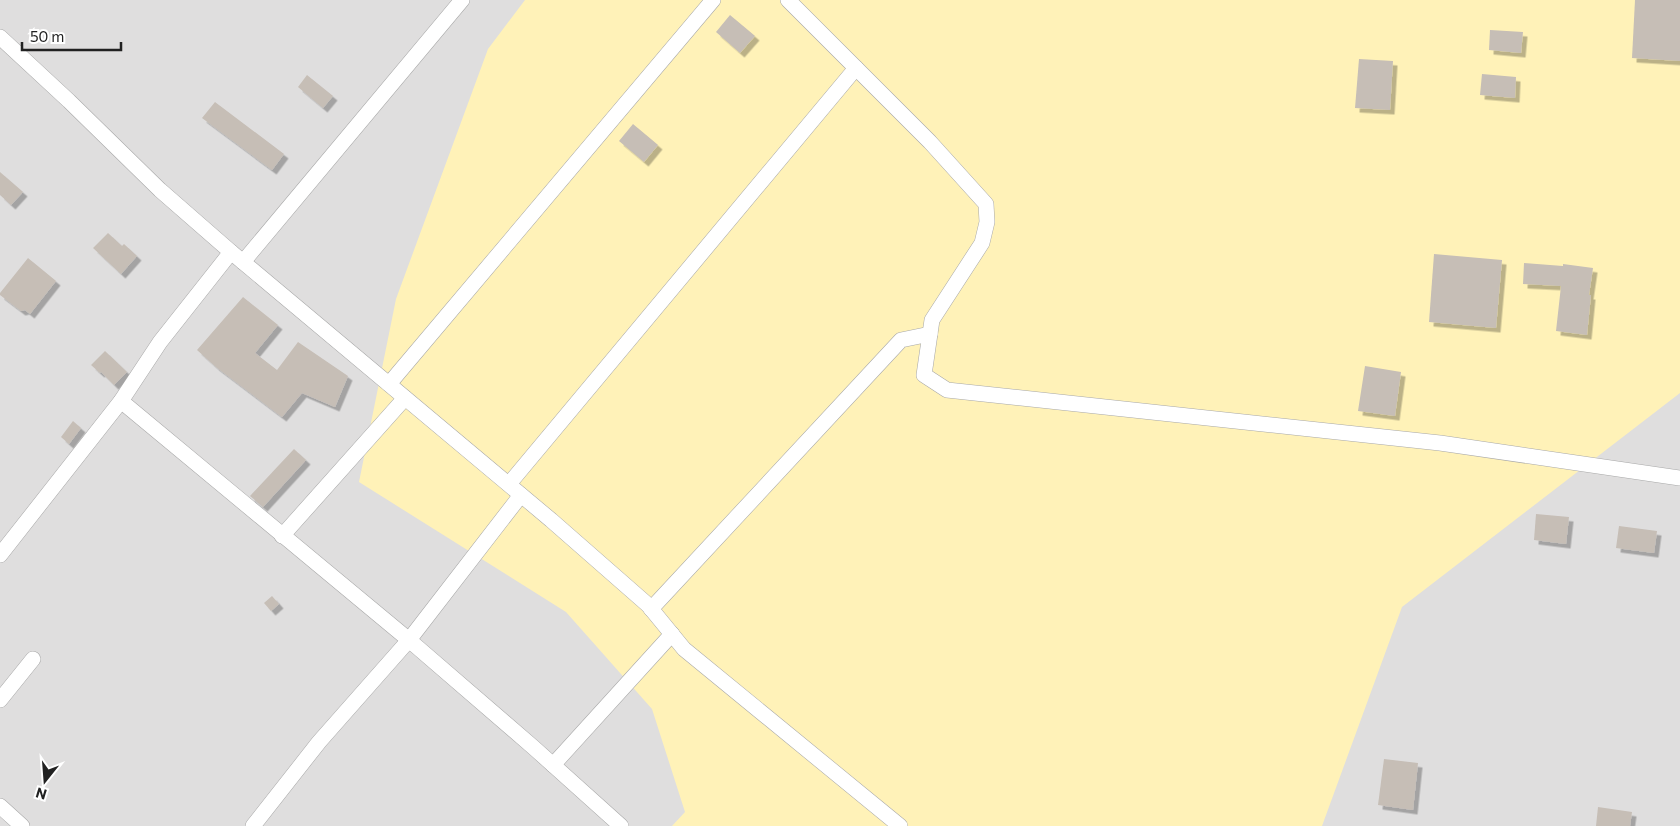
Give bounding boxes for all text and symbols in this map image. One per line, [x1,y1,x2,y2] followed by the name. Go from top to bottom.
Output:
[22,20,121,52] scale bar
[30,27,64,45] text: 50 m
[20,756,70,806] north arrow
[34,784,49,804] text: N

